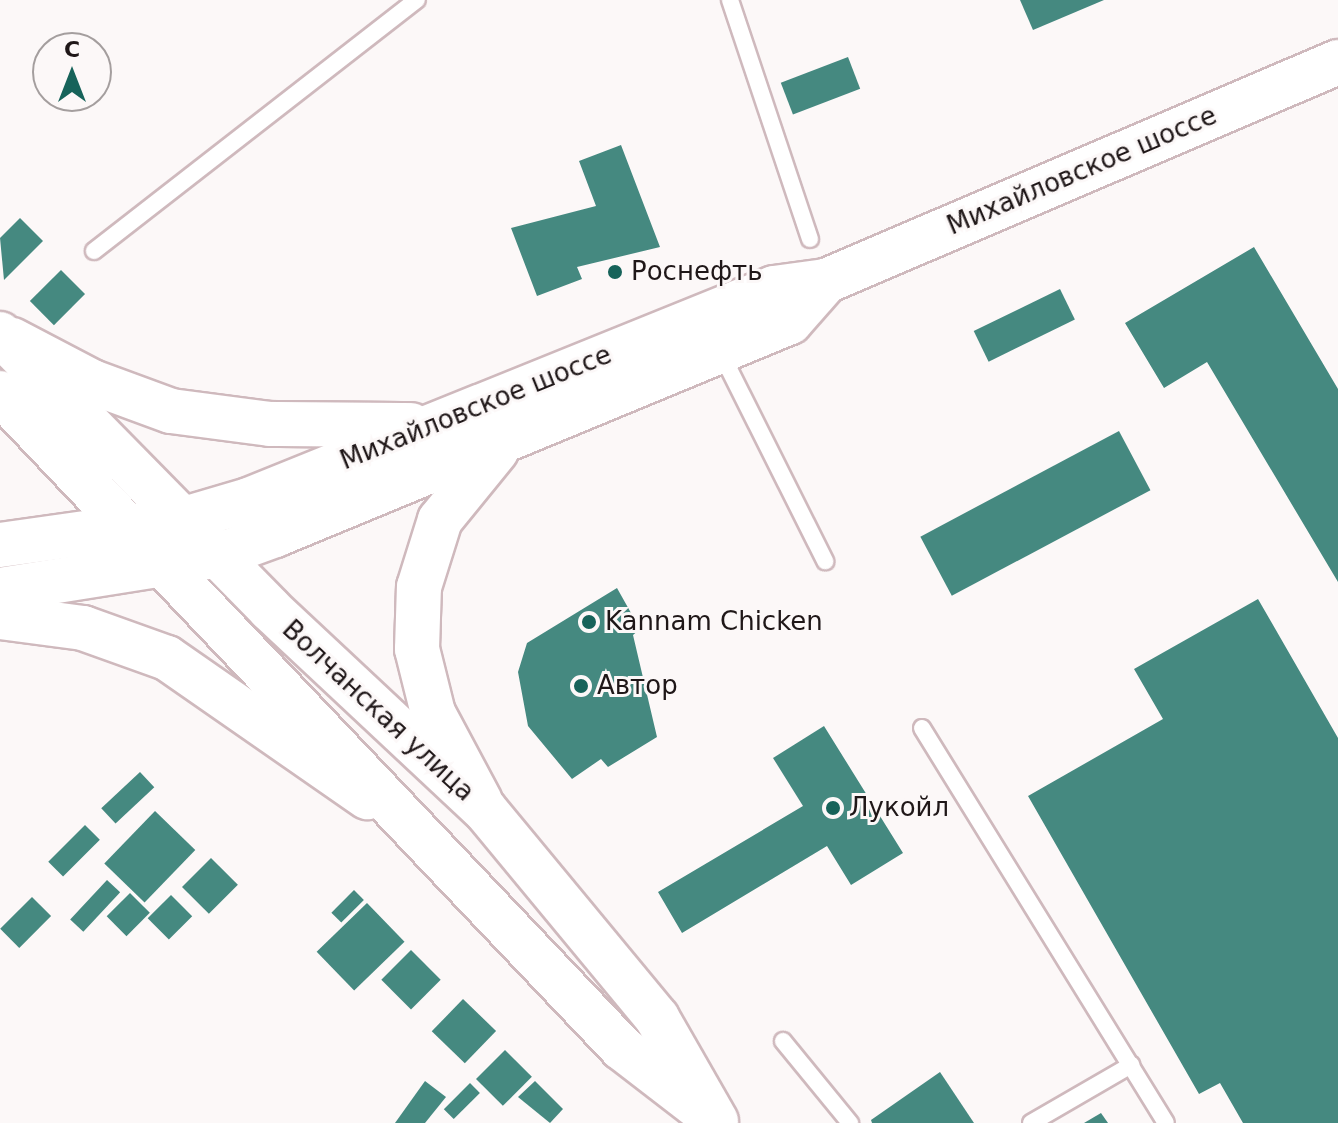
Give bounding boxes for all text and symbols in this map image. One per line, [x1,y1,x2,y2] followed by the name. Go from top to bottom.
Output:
[32,32,112,112] north arrow
[64,37,80,62] text: С
[943,100,1221,242] street label: Михайловское шоссе
[631,256,763,288] place label: Роснефть
[606,263,624,281] marker: Роснефть
[336,339,616,477] street label: Михайловское шоссе
[605,606,823,638] place label: Kannam Chicken
[580,613,598,631] marker: Kannam Chicken
[276,614,480,808] street label: Волчанская улица
[597,670,678,702] place label: Автор
[572,677,590,695] marker: Автор
[849,792,949,824] place label: Лукойл
[824,799,842,817] marker: Лукойл

